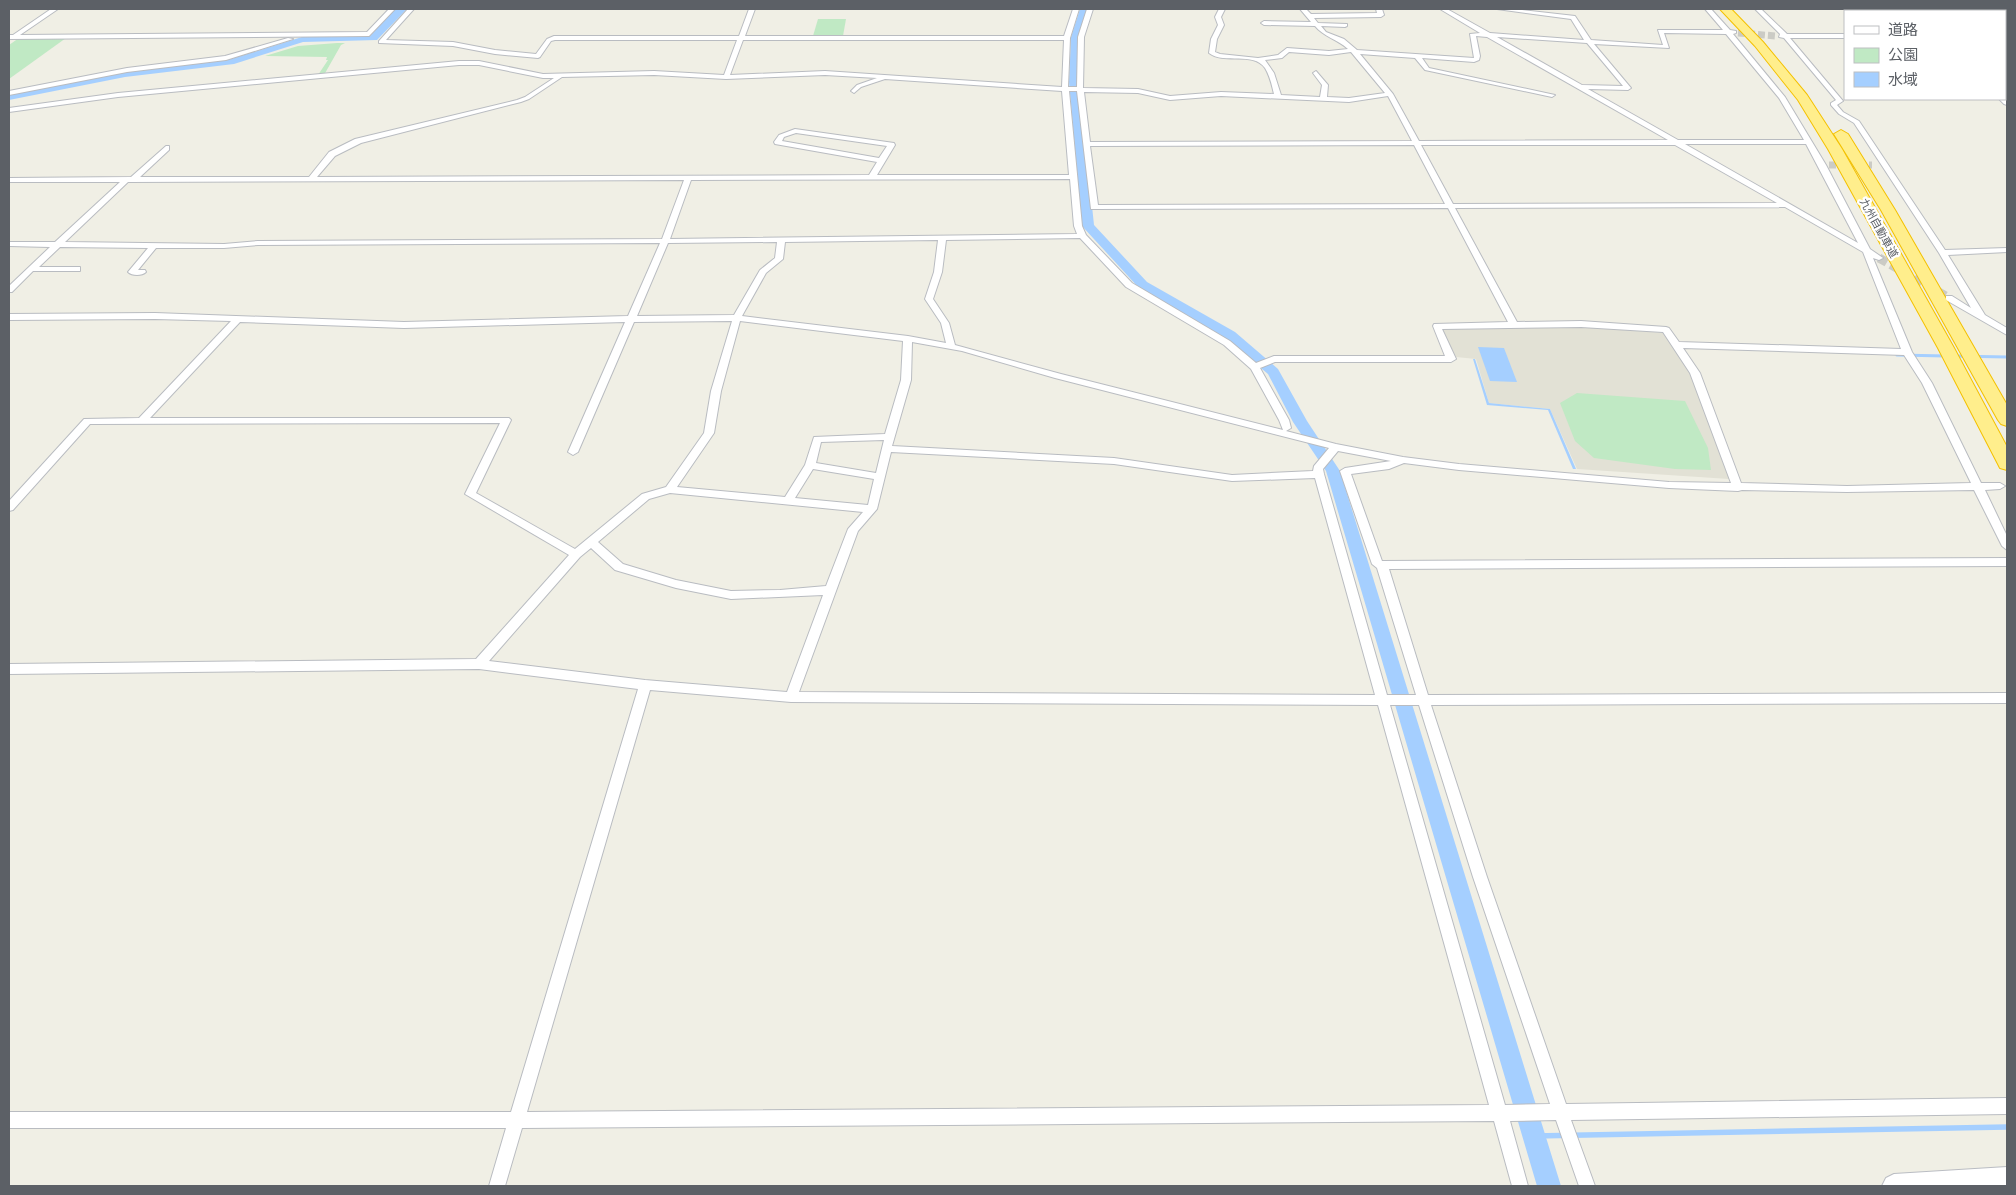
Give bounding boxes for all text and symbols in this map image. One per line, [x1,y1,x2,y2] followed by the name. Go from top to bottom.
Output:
[1844,10,2006,100] legend
[1888,20,1918,39] text: 道路
[1888,45,1918,64] text: 公園
[1888,70,1918,89] text: 水域
[1857,196,1901,260] street label: 九州自動車道

